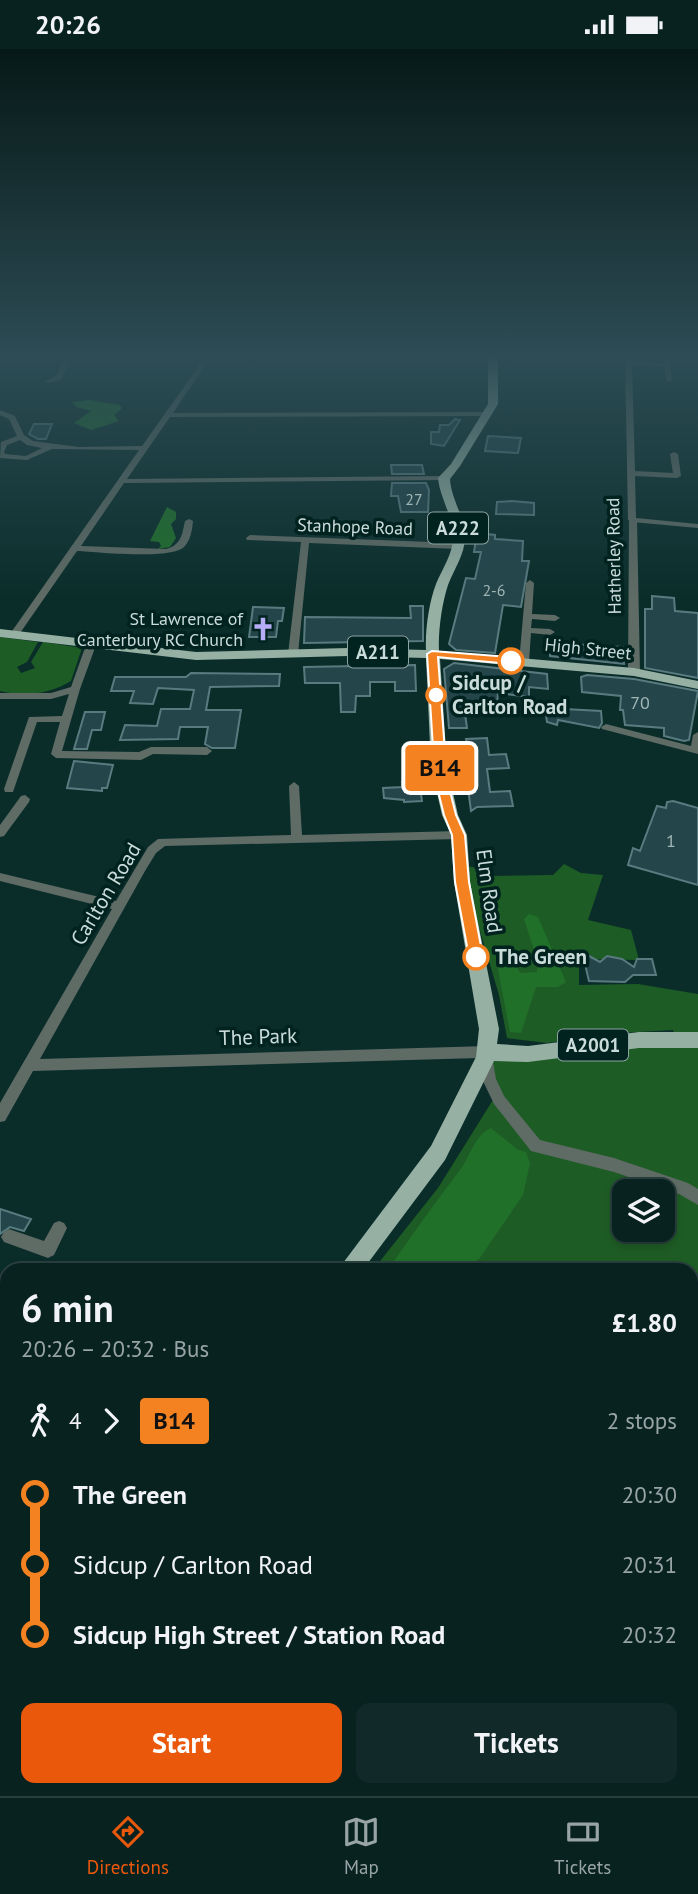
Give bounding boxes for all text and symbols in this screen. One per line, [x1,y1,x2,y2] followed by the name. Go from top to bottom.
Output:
[35,8,101,41] text: 20:26
[405,489,423,509] house number: 27
[601,497,626,615] street label: Hatherley Road
[297,513,413,540] street label: Stanhope Road
[428,513,488,543] road number: A222
[482,580,506,600] house number: 2-6
[77,607,244,651] place label: St Lawrence of Canterbury RC Church
[249,615,277,643] church icon: St Lawrence of Canterbury RC Church
[543,633,633,664] street label: High Street
[348,637,408,667] road number: A211
[498,648,524,674] unlabelled marker
[452,669,567,720] place label: Sidcup / Carlton Road
[426,685,446,705] marker: Sidcup / Carlton Road
[630,691,650,714] house number: 70
[400,745,480,791] line badge: B14
[419,752,461,783] text: B14
[666,829,676,852] house number: 1
[64,837,147,950] street label: Carlton Road
[470,847,509,935] street label: Elm Road
[495,943,587,970] place label: The Green
[463,944,489,970] marker: The Green
[219,1022,297,1051] street label: The Park
[558,1029,628,1061] road number: A2001
[612,1179,675,1242] map controls
[612,1179,675,1242] button: layers
[21,1283,114,1332] text: 6 min
[612,1306,677,1339] text: £1.80
[21,1334,209,1363] text: 20:26 – 20:32 · Bus
[21,1402,59,1440] icon: walk
[92,1402,130,1440] icon: forward
[154,1405,195,1436] text: B14
[69,1406,82,1435] text: 4
[607,1406,677,1435] text: 2 stops
[73,1478,187,1511] text: The Green
[622,1480,677,1509] text: 20:30
[73,1548,313,1581] text: Sidcup / Carlton Road
[622,1550,677,1579] text: 20:31
[73,1618,445,1651] text: Sidcup High Street / Station Road
[622,1620,677,1649] text: 20:32
[21,1703,342,1783] button: Start
[356,1703,677,1783] button: Tickets
[87,1813,169,1879] tab: Directions
[342,1813,380,1879] tab: Map
[554,1813,611,1879] tab: Tickets

